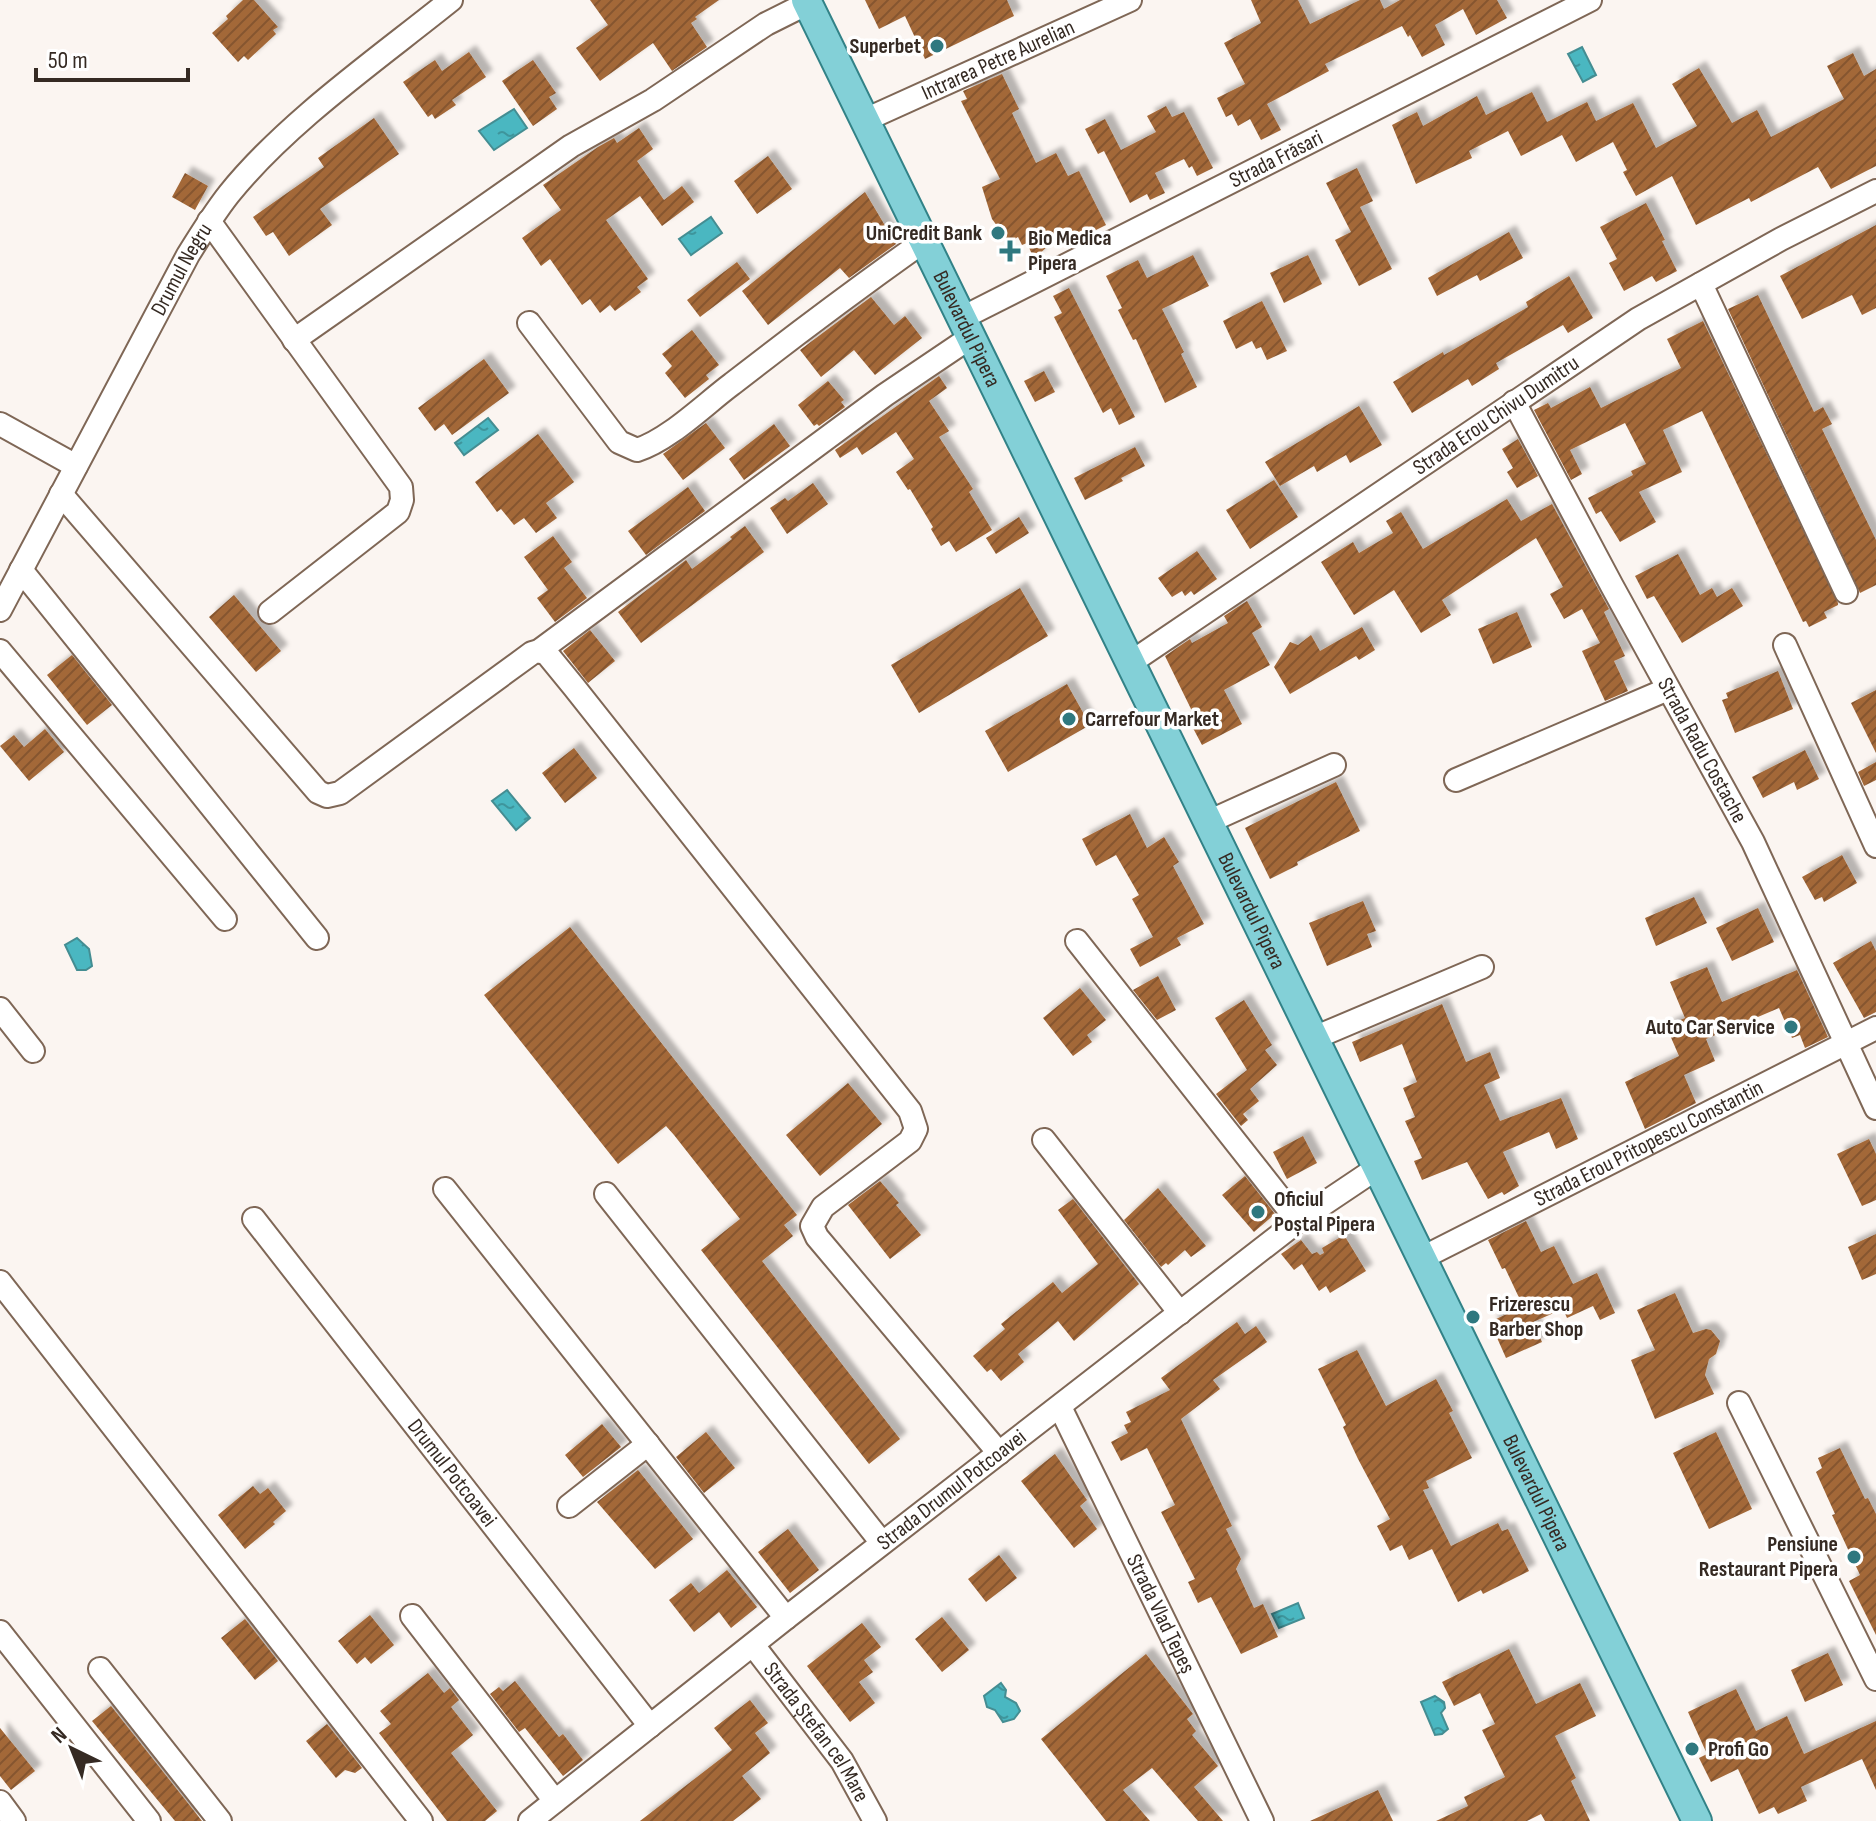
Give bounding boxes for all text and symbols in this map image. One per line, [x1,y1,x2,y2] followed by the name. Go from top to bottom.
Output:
[917,13,1079,106] street label: Intrarea Petre Aurelian
[36,32,188,82] scale bar
[850,33,921,60] place label: Superbet
[928,37,946,55] marker: Superbet
[48,46,88,75] text: 50 m
[1225,124,1327,194] street label: Strada Frăsari
[145,218,218,320] street label: Drumul Negru
[866,220,983,247] place label: UniCredit Bank
[989,224,1007,242] marker: UniCredit Bank
[1028,225,1111,277] place label: Bio Medica Pipera
[999,240,1021,262] marker: Bio Medica Pipera
[927,266,1007,391] street label: Bulevardul Pipera
[1408,349,1584,481] street label: Strada Erou Chivu Dumitru
[1652,673,1753,828] street label: Strada Radu Costache
[1085,706,1219,733] place label: Carrefour Market
[1060,710,1078,728] marker: Carrefour Market
[1212,848,1292,973] street label: Bulevardul Pipera
[1645,1014,1775,1041] place label: Auto Car Service
[1782,1018,1800,1036] marker: Auto Car Service
[1529,1074,1768,1212] street label: Strada Erou Pritopescu Constantin
[1274,1186,1375,1238] place label: Oficiul Poștal Pipera
[1249,1203,1267,1221] marker: Oficiul Poștal Pipera
[1489,1291,1583,1343] place label: Frizerescu Barber Shop
[1464,1308,1482,1326] marker: Frizerescu Barber Shop
[402,1413,503,1532] street label: Drumul Potcoavei
[871,1423,1031,1556] street label: Strada Drumul Potcoavei
[1497,1430,1576,1556] street label: Bulevardul Pipera
[1699,1531,1838,1583] place label: Pensiune Restaurant Pipera
[1845,1548,1863,1566] marker: Pensiune Restaurant Pipera
[1120,1550,1201,1678] street label: Strada Vlad Țepeș
[758,1657,875,1807] street label: Strada Ștefan cel Mare
[32,1709,112,1789] north arrow
[46,1722,73,1749] text: N
[1708,1736,1769,1763] place label: Profi Go
[1683,1740,1701,1758] marker: Profi Go

